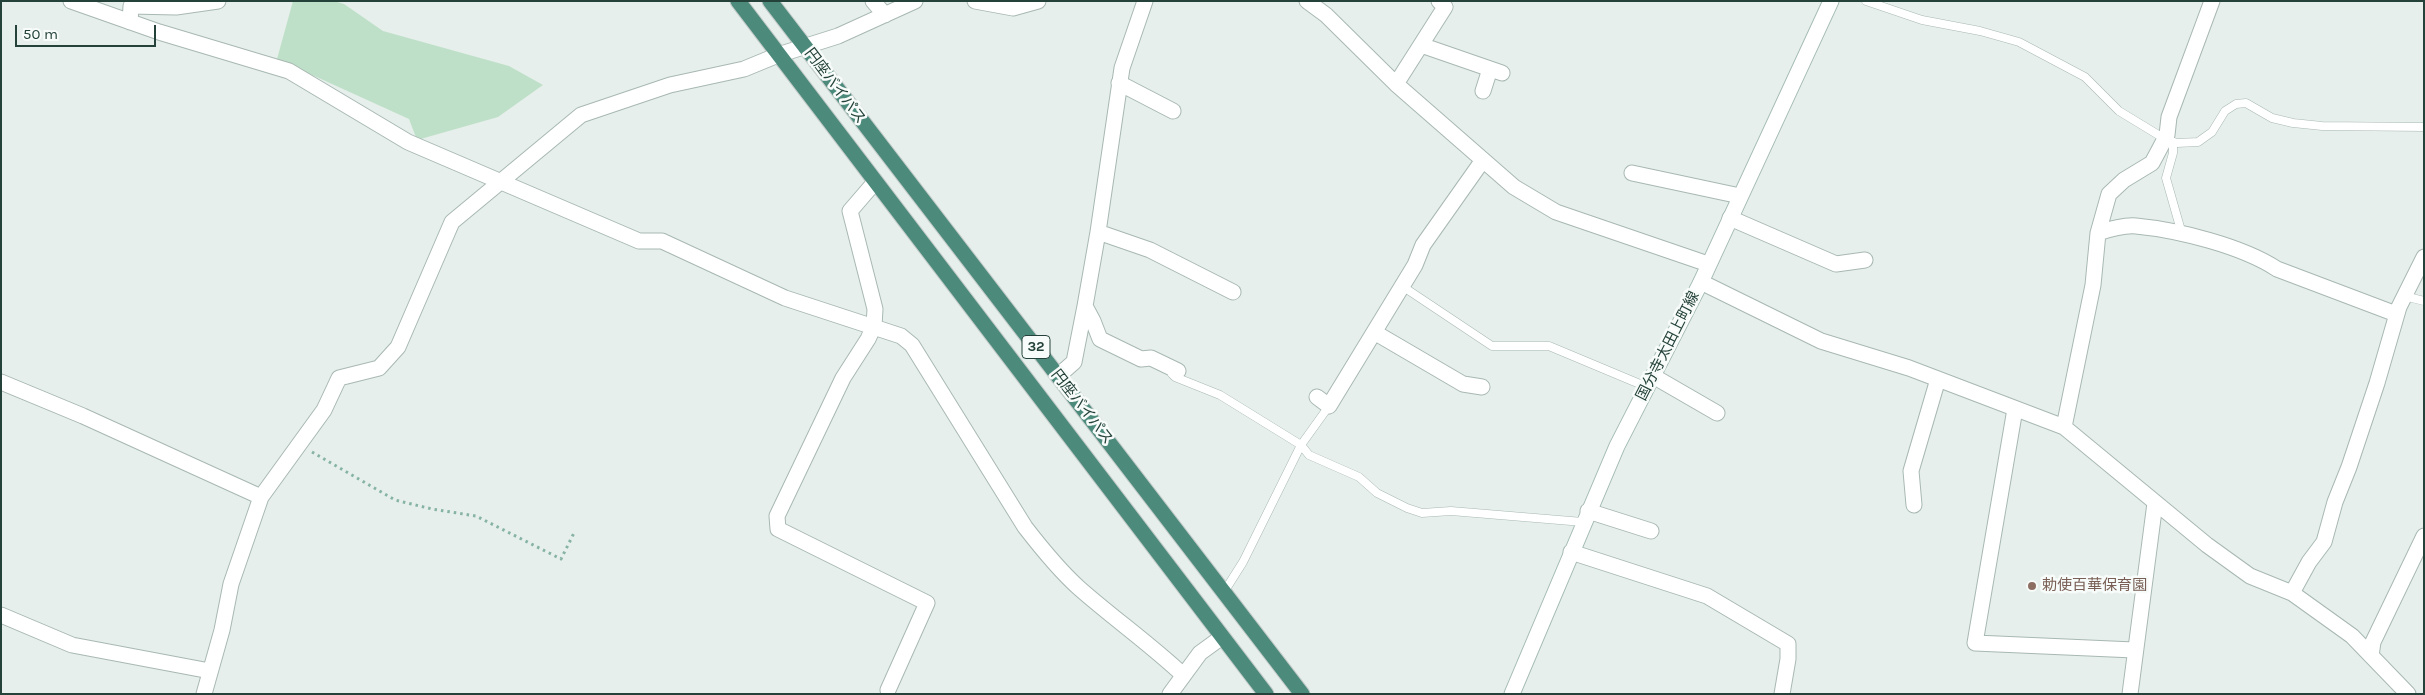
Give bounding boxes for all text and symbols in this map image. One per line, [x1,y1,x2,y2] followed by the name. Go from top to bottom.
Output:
[18,15,159,47] scale bar
[23,25,58,43] text: 50 m
[801,45,869,127] street label: 円座バイパス
[1633,288,1703,404] street label: 国分寺太田上町線
[1022,336,1050,358] road number: 32
[1047,366,1117,448] street label: 円座バイパス
[2042,577,2147,595] place label: 勅使百華保育園
[2026,580,2038,592] marker: 勅使百華保育園

